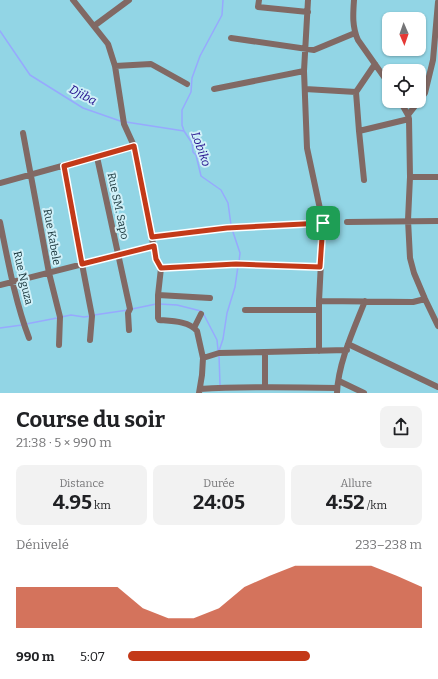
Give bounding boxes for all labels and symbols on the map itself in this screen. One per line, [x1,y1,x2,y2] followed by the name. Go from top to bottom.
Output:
[382,12,426,56] north arrow
[67,82,99,108] water label: Djiba
[188,130,214,169] water label: Lobiko
[105,171,131,241] street label: Rue SM. Sapo
[306,206,340,240] pin
[41,208,63,266] street label: Rue Kabele
[11,250,35,306] street label: Rue Nguza

